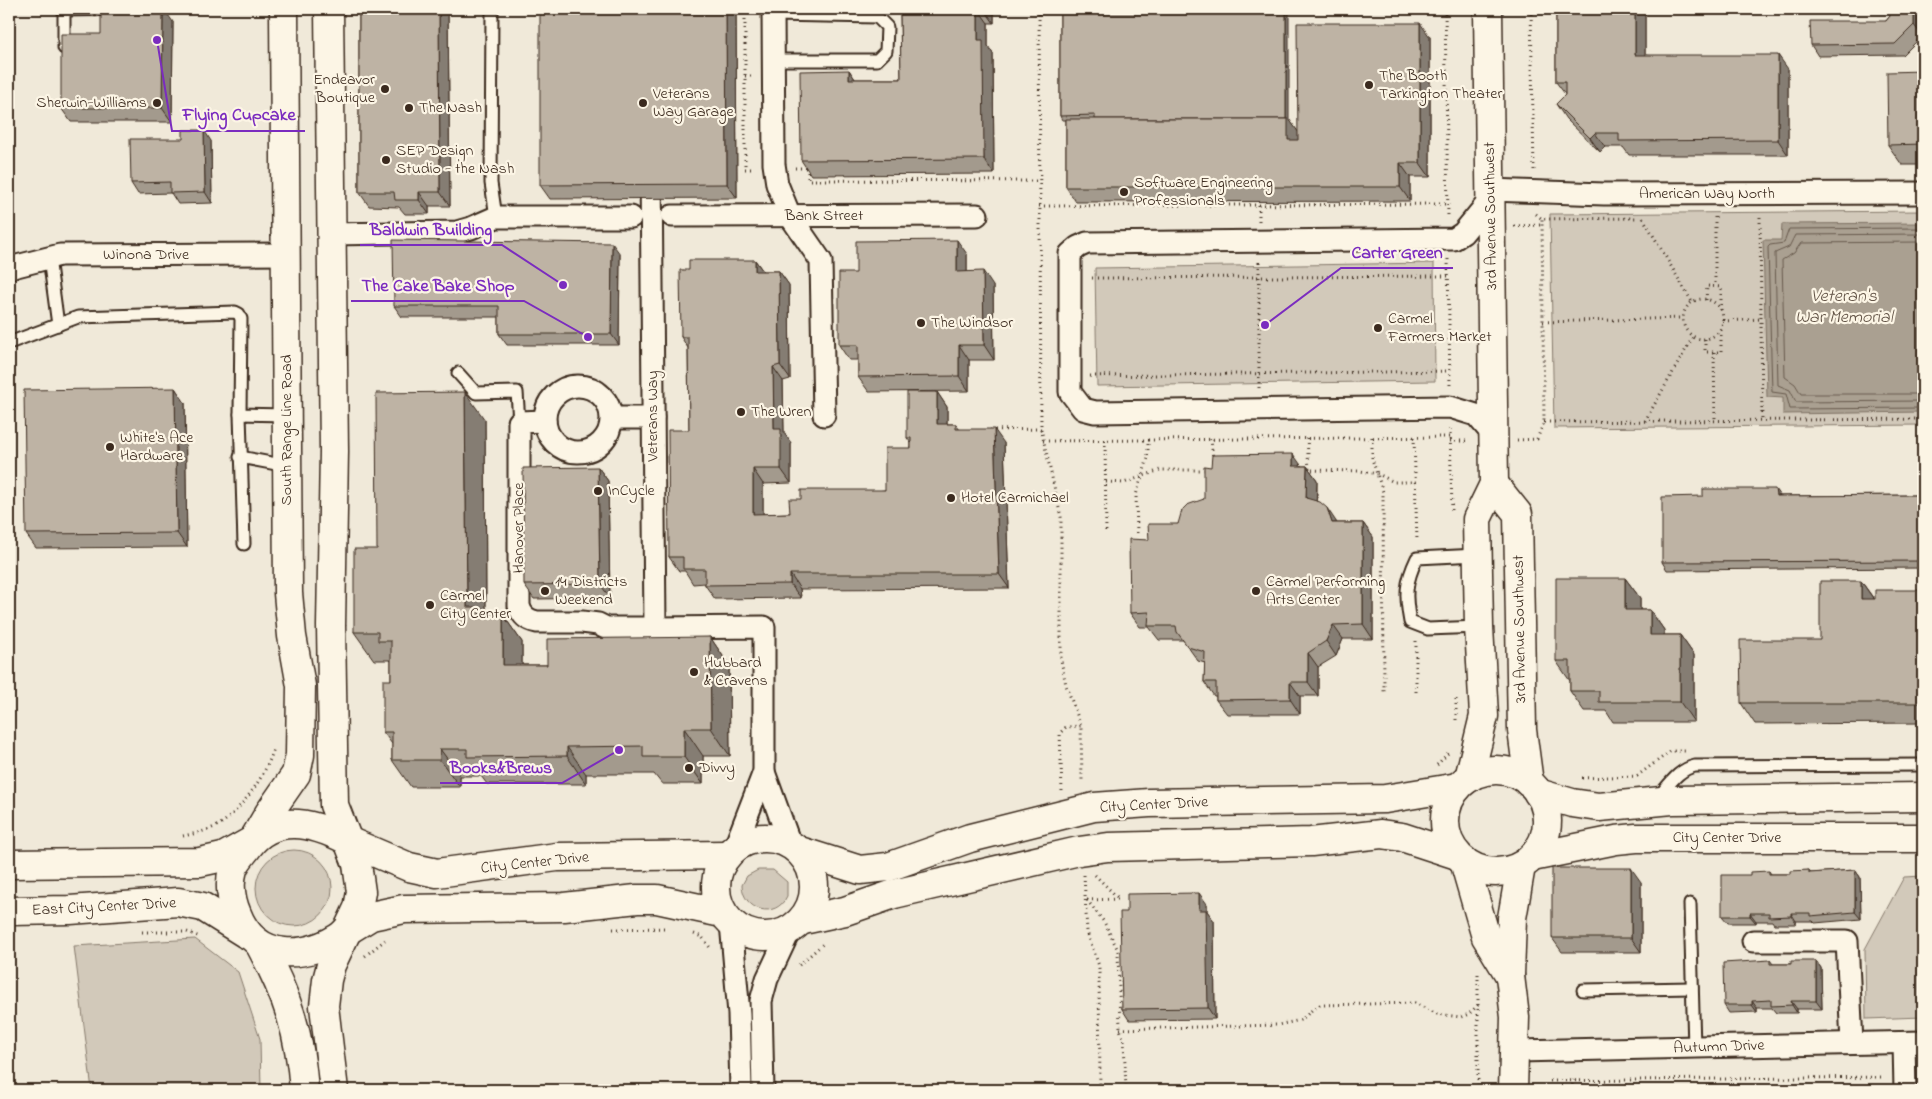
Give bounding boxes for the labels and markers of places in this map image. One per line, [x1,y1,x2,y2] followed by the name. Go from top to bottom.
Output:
[1379,64,1502,106] place label: The Booth Tarkington Theater
[313,68,376,110] place label: Endeavor Boutique
[1363,79,1375,91] marker: The Booth Tarkington Theater
[652,82,734,124] place label: Veterans Way Garage
[379,83,391,95] marker: Endeavor Boutique
[36,91,147,115] place label: Sherwin-Williams
[419,96,482,120] place label: The Nash
[151,97,163,109] marker: Sherwin-Williams
[637,97,649,109] marker: Veterans Way Garage
[172,98,305,131] callout: Flying Cupcake
[403,102,415,114] marker: The Nash
[396,139,514,181] place label: SEP Design Studio - the Nash
[380,154,392,166] marker: SEP Design Studio - the Nash
[1134,171,1273,213] place label: Software Engineering Professionals
[1118,186,1130,198] marker: Software Engineering Professionals
[360,212,502,245] callout: Baldwin Building
[1341,235,1453,268] callout: Carter Green
[351,268,524,301] callout: The Cake Bake Shop
[1387,307,1492,349] place label: Carmel Farmers Market
[931,311,1013,335] place label: The Windsor
[915,317,927,329] marker: The Windsor
[1372,322,1384,334] marker: Carmel Farmers Market
[751,400,811,424] place label: The Wren
[735,406,747,418] marker: The Wren
[120,426,194,468] place label: White's Ace Hardware
[104,441,116,453] marker: White's Ace Hardware
[608,479,656,503] place label: InCycle
[592,485,604,497] marker: InCycle
[961,486,1069,510] place label: Hotel Carmichael
[945,492,957,504] marker: Hotel Carmichael
[555,570,627,612] place label: 14 Districts Weekend
[1266,570,1385,612] place label: Carmel Performing Arts Center
[440,584,511,626] place label: Carmel City Center
[539,585,551,597] marker: 14 Districts Weekend
[1250,585,1262,597] marker: Carmel Performing Arts Center
[424,599,436,611] marker: Carmel City Center
[704,651,768,693] place label: Hubbard & Cravens
[688,666,700,678] marker: Hubbard & Cravens
[440,750,562,783] callout: Books&Brews
[698,756,735,780] place label: Divvy
[683,762,695,774] marker: Divvy

